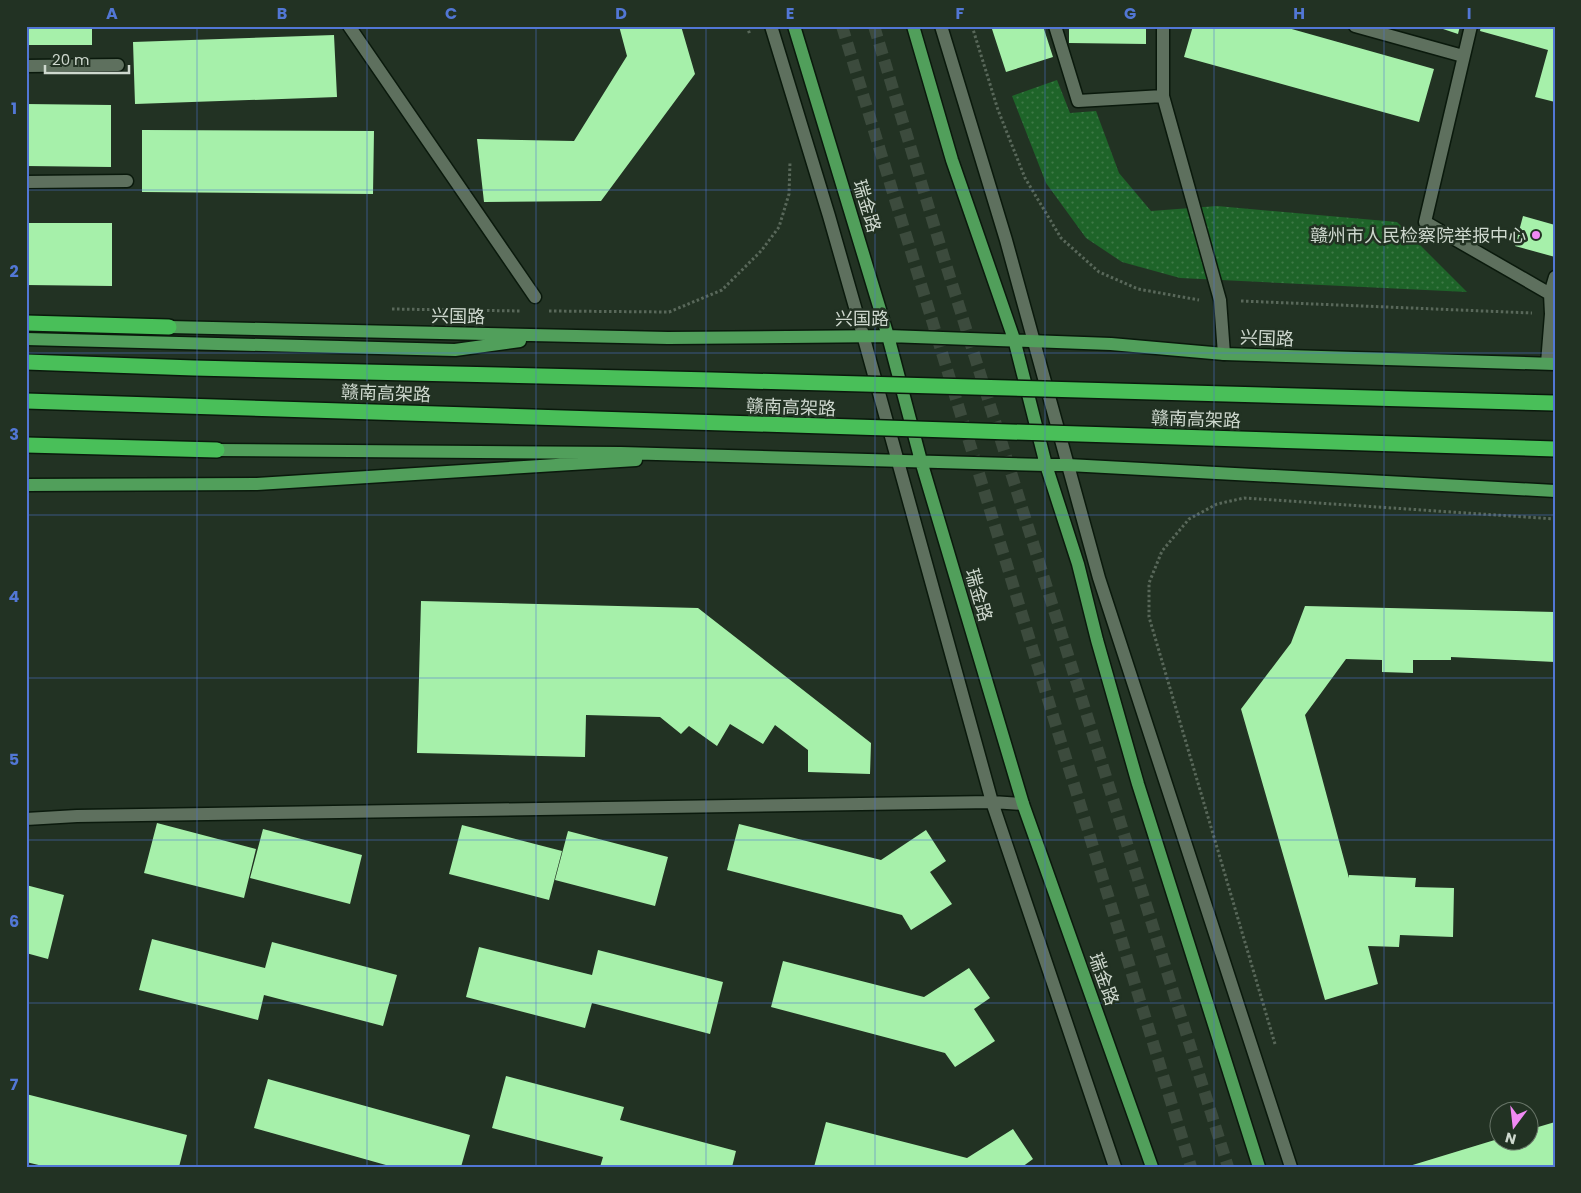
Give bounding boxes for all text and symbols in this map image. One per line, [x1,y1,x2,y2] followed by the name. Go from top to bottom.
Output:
[106,2,118,25] text: A
[277,2,287,25] text: B
[445,2,457,25] text: C
[615,2,627,25] text: D
[786,2,794,25] text: E
[956,2,965,25] text: F
[1124,2,1136,25] text: G
[1293,2,1305,25] text: H
[1467,2,1471,25] text: I
[45,42,129,74] scale bar
[52,49,90,70] text: 20 m
[11,97,17,120] text: 1
[847,177,887,235] street label: 瑞金路
[1310,223,1526,248] place label: 赣州市人民检察院举报中心
[1530,229,1542,241] marker: 赣州市人民检察院举报中心
[9,260,19,283] text: 2
[431,303,485,329] street label: 兴国路
[835,306,889,331] street label: 兴国路
[1240,325,1294,351] street label: 兴国路
[341,379,431,407] street label: 赣南高架路
[746,393,836,421] street label: 赣南高架路
[1151,405,1241,433] street label: 赣南高架路
[9,423,19,446] text: 3
[960,566,998,624] street label: 瑞金路
[9,585,20,608] text: 4
[9,748,19,771] text: 5
[9,910,19,933] text: 6
[1083,949,1125,1009] street label: 瑞金路
[10,1073,19,1096] text: 7
[1488,1100,1538,1150] north arrow
[1503,1128,1518,1150] text: N

